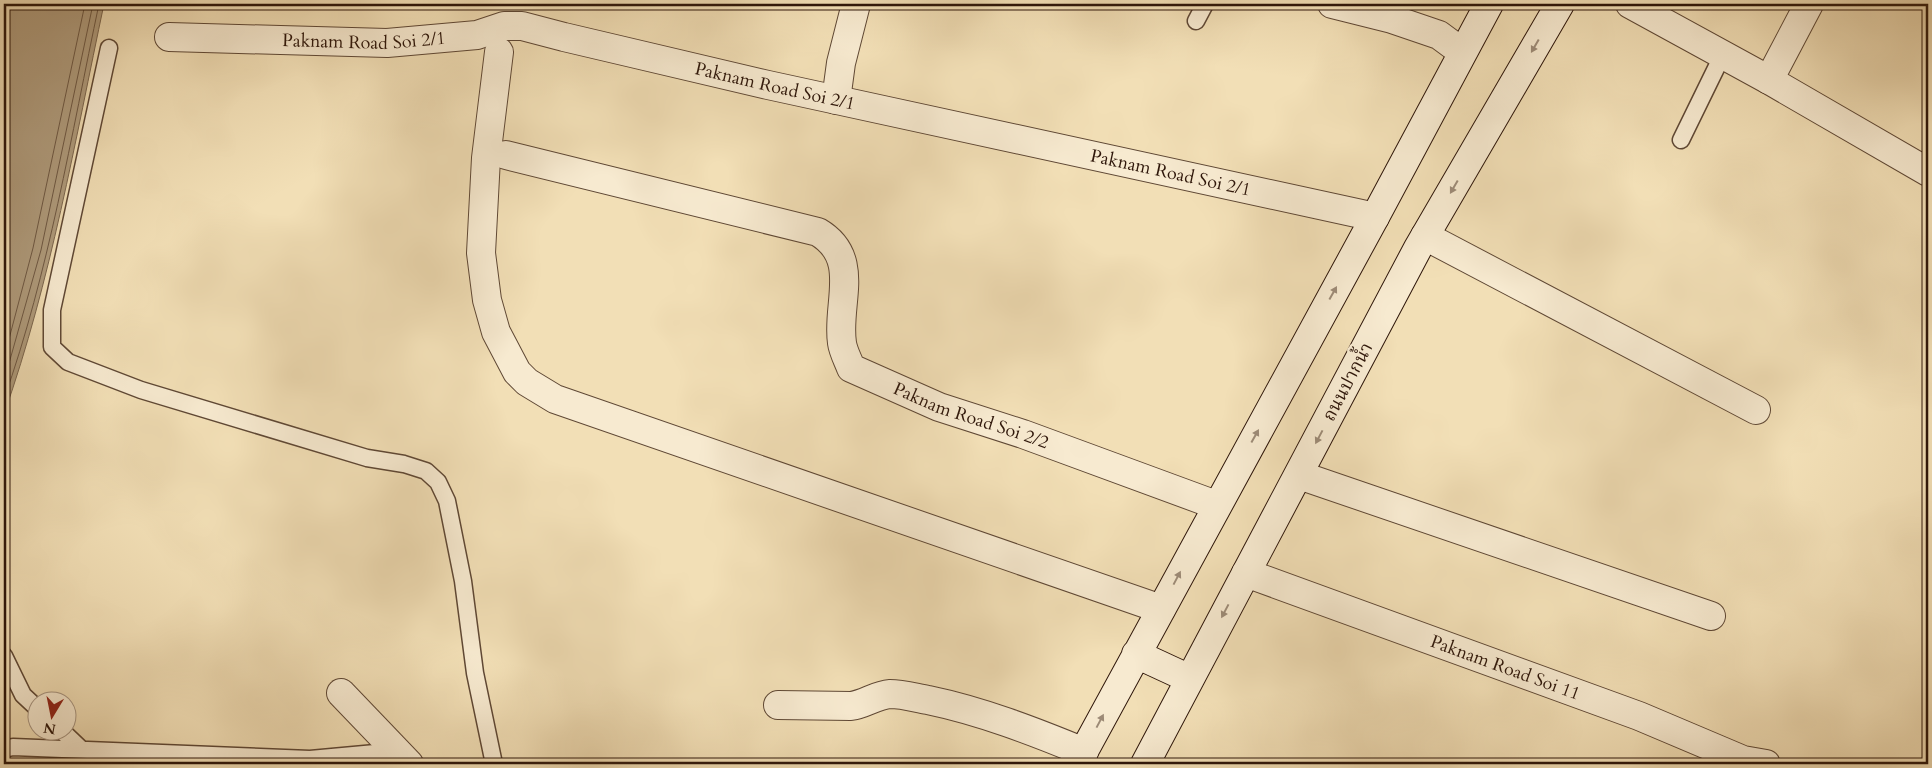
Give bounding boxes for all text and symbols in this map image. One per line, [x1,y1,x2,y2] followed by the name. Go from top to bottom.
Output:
[282,25,447,56] street label: Paknam Road Soi 2/1
[1531,39,1540,53] one-way arrow
[692,56,858,116] street label: Paknam Road Soi 2/1
[1088,143,1253,202] street label: Paknam Road Soi 2/1
[1450,179,1458,194] one-way arrow
[1329,286,1337,301] one-way arrow
[1315,337,1379,426] street label: ถนนปากน้ำ
[889,376,1052,455] street label: Paknam Road Soi 2/2
[1251,428,1259,443] one-way arrow
[1315,430,1323,445] one-way arrow
[1173,571,1181,586] one-way arrow
[1221,604,1229,619] one-way arrow
[1427,629,1584,706] street label: Paknam Road Soi 11
[28,690,78,740] north arrow
[1096,714,1104,729] one-way arrow
[42,718,57,739] text: N

